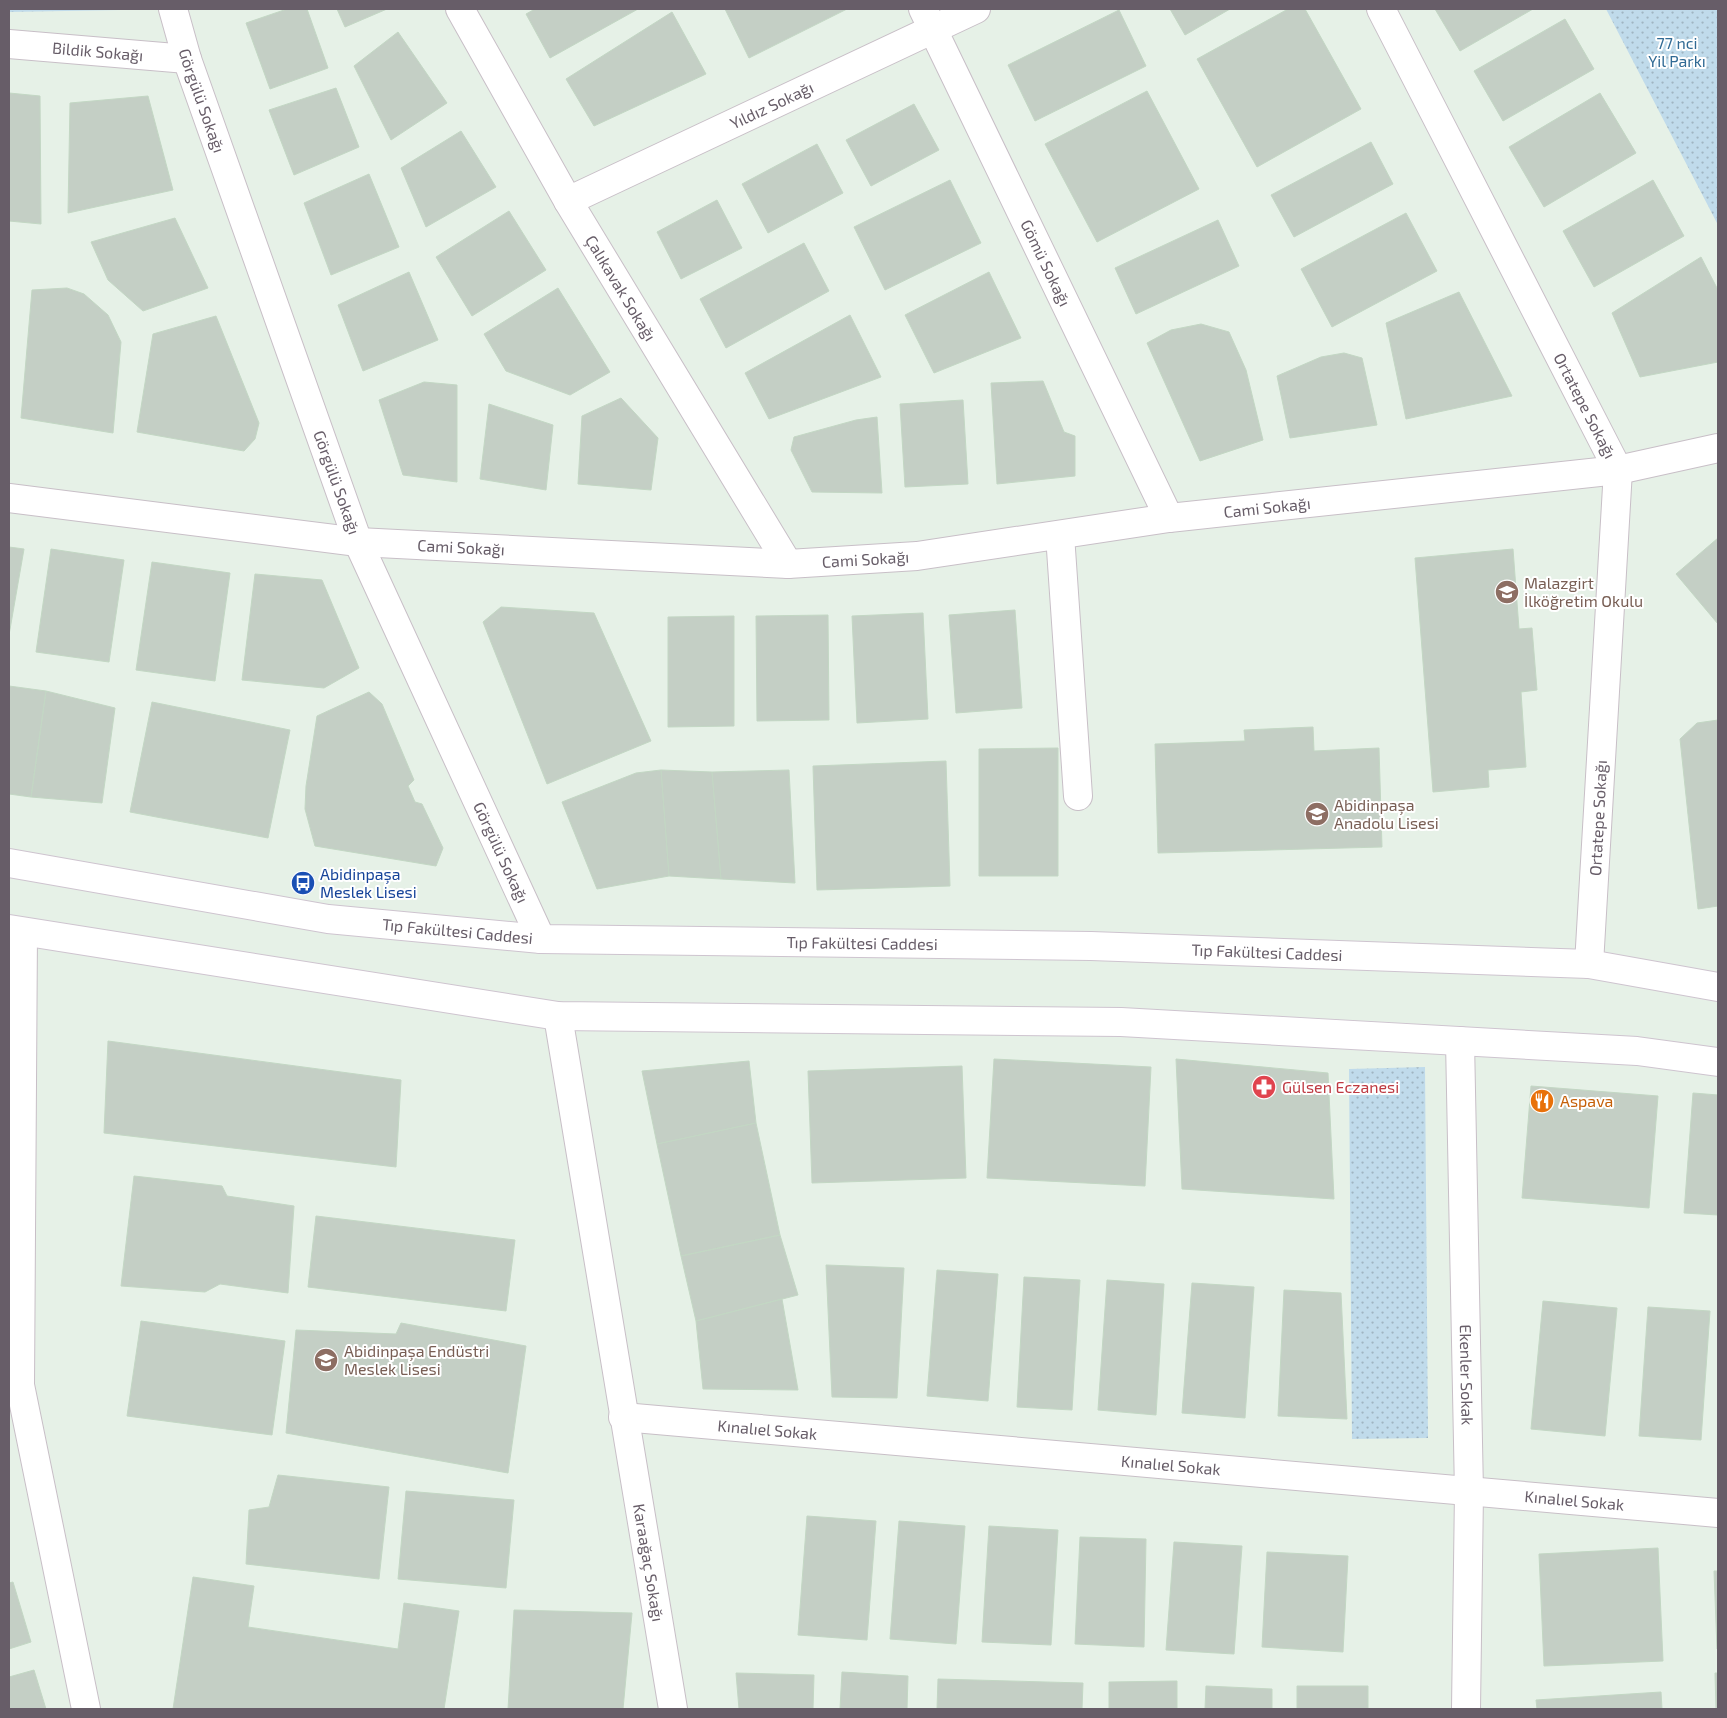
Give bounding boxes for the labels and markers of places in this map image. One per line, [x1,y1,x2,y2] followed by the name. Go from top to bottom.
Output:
[1524,573,1643,610] place label: Malazgirt İlköğretim Okulu
[1494,579,1520,605] school or university icon: Malazgirt İlköğretim Okulu
[1334,795,1439,832] place label: Abidinpaşa Anadolu Lisesi
[1304,801,1330,827] school or university icon: Abidinpaşa Anadolu Lisesi
[320,864,417,901] place label: Abidinpaşa Meslek Lisesi
[290,870,316,896] bus stop icon: Abidinpaşa Meslek Lisesi
[1251,1074,1277,1100] pharmacy icon: Gülsen Eczanesi
[1282,1077,1399,1096] place label: Gülsen Eczanesi
[1529,1088,1555,1114] restaurant icon: Aspava
[1560,1091,1613,1110] place label: Aspava
[344,1341,489,1378] place label: Abidinpaşa Endüstri Meslek Lisesi
[313,1347,339,1373] school or university icon: Abidinpaşa Endüstri Meslek Lisesi

